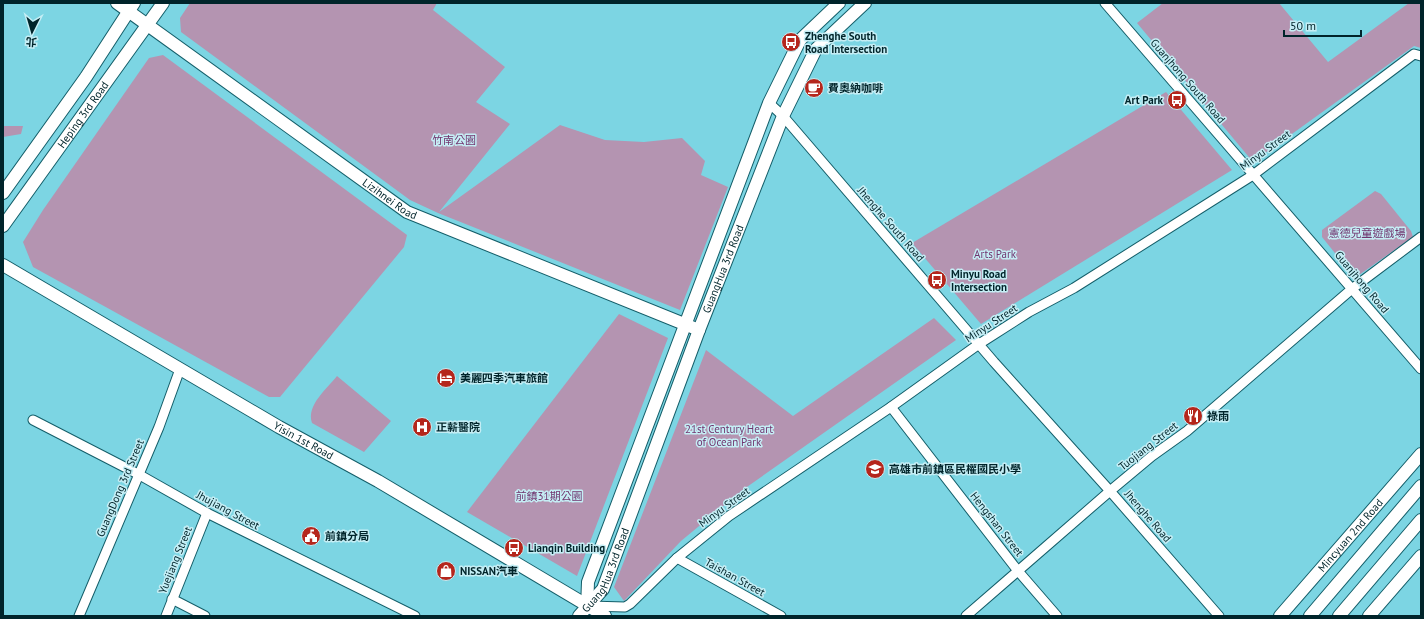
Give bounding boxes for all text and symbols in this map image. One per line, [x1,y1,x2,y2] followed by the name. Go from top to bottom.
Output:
[12,12,52,52] north arrow
[1284,12,1361,38] scale bar
[1290,18,1316,33] text: 50 m
[805,29,887,56] place label: Zhenghe South Road Intersection
[780,31,802,53] bus stop icon: Zhenghe South Road Intersection
[25,35,37,49] text: 北
[1147,36,1229,126] street label: Guanjhong South Road
[803,77,825,99] cafe icon: 費奧納咖啡
[54,79,112,151] street label: Heping 3rd Road
[828,81,883,95] place label: 費奧納咖啡
[1166,89,1188,111] bus stop icon: Art Park
[1125,93,1164,107] place label: Art Park
[1237,127,1293,173] street label: Minyu Street
[432,133,476,147] park label: 竹南公園
[360,175,419,222] street label: Lizihnei Road
[854,183,927,264] street label: Jhenghe South Road
[699,223,747,315] street label: GuangHua 3rd Road
[1329,226,1406,240] park label: 憲德兒童遊戲場
[974,247,1017,261] park label: Arts Park
[1332,248,1392,316] street label: Guanjhong Road
[951,267,1007,294] place label: Minyu Road Intersection
[926,269,948,291] bus stop icon: Minyu Road Intersection
[962,301,1020,345] street label: Minyu Street
[435,367,457,389] hotel icon: 美麗四季汽車旅館
[460,371,548,385] place label: 美麗四季汽車旅館
[1182,405,1204,427] restaurant icon: 祿雨
[1207,409,1229,423] place label: 祿雨
[411,416,433,438] hospital icon: 正薪醫院
[271,418,336,462] street label: Yisin 1st Road
[1116,418,1181,473] street label: Tuojiang Street
[436,420,480,434] place label: 正薪醫院
[685,422,773,449] park label: 21st Century Heart of Ocean Park
[93,437,147,539] street label: GuangDong 3rd Street
[864,458,886,480] school or university icon: 高雄市前鎮區民權國民小學
[889,462,1021,476] place label: 高雄市前鎮區民權國民小學
[696,484,752,530] street label: Minyu Street
[1121,486,1175,545] street label: Jhenghe Road
[193,487,262,533] street label: Jhujiang Street
[516,489,583,503] park label: 前鎮31期公園
[967,489,1027,559] street label: Hengshan Street
[1315,496,1386,575] street label: Mincyuan 2nd Road
[155,524,195,596] street label: Yuejiang Street
[300,525,322,547] public building icon: 前鎮分局
[578,526,632,615] street label: GuangHua 3rd Road
[325,529,369,543] place label: 前鎮分局
[503,537,525,559] bus stop icon: Lianqin Building
[528,541,605,555] place label: Lianqin Building
[703,555,768,599] street label: Taishan Street
[435,560,457,582] shop icon: NISSAN汽車
[460,564,518,578] place label: NISSAN汽車

